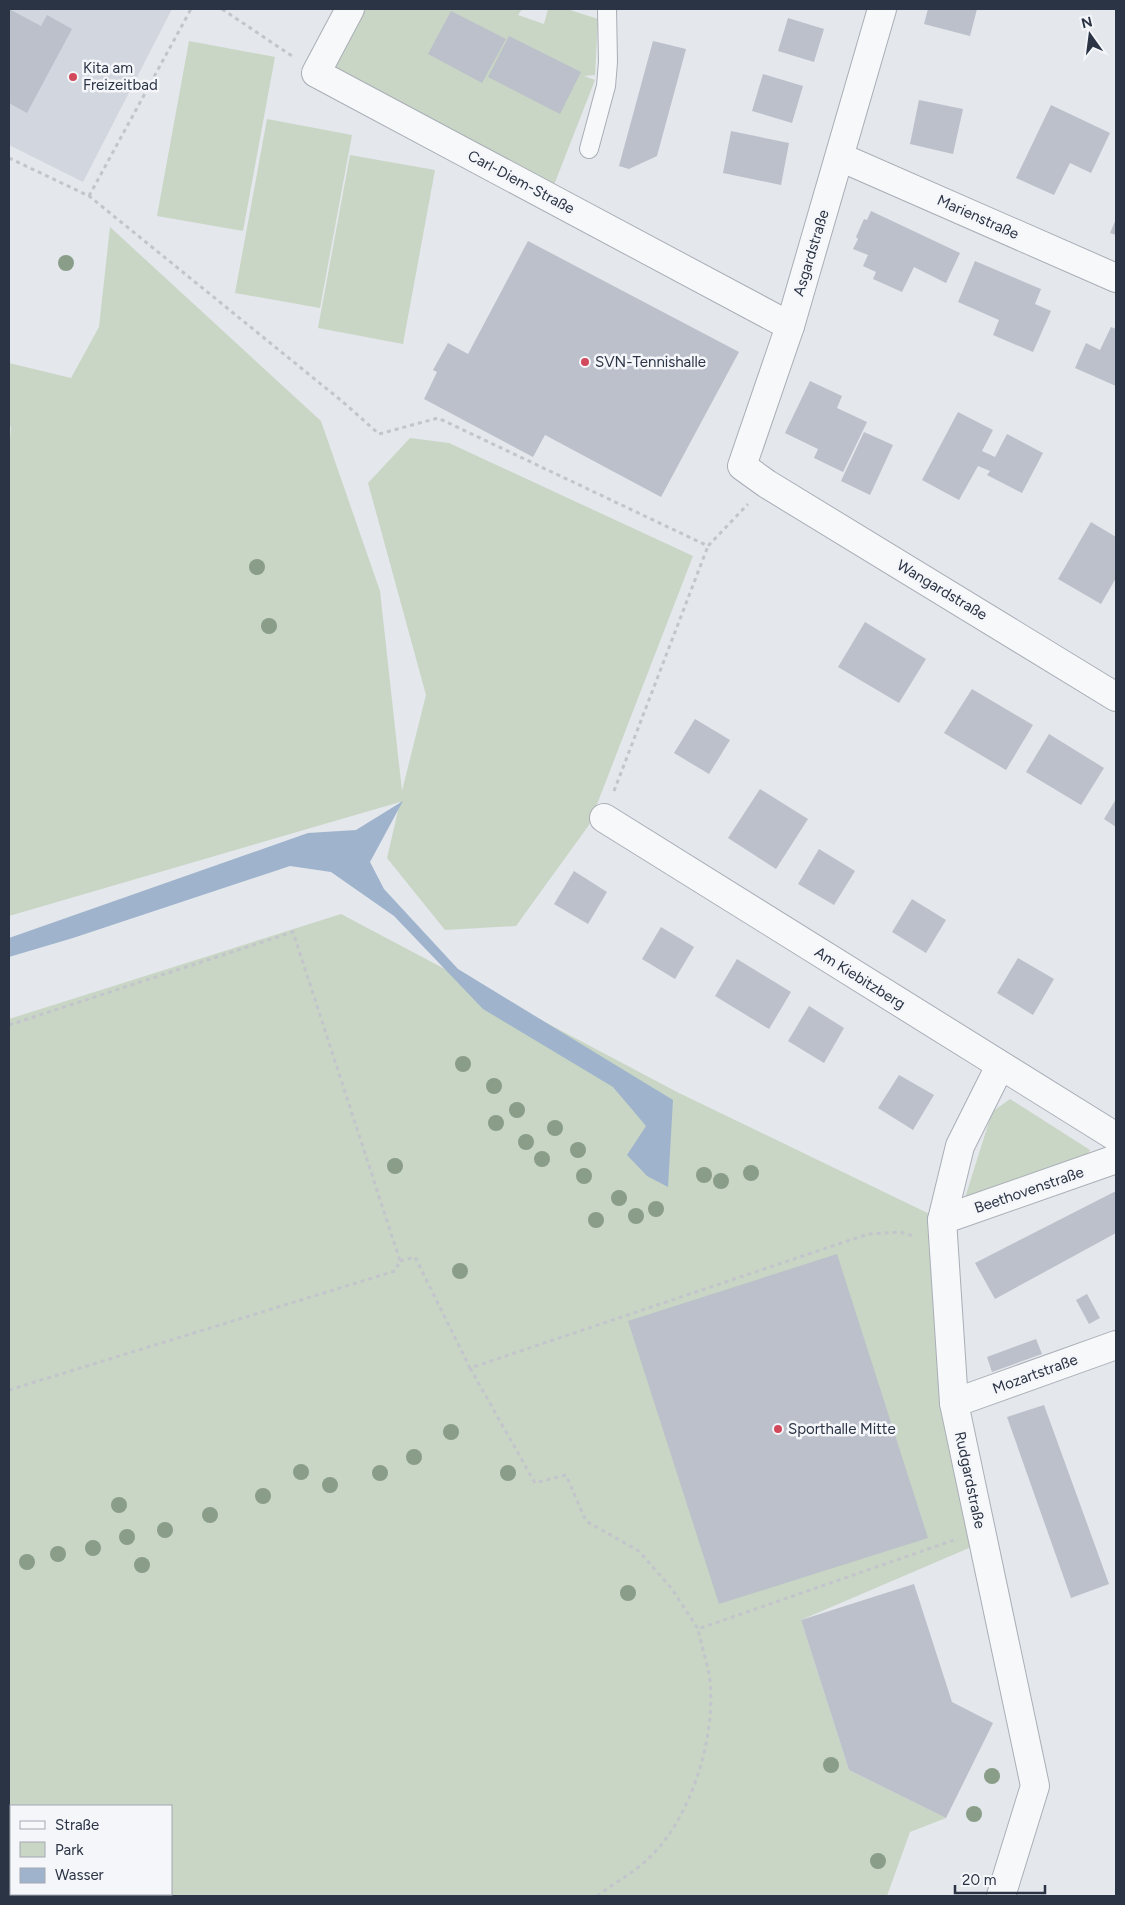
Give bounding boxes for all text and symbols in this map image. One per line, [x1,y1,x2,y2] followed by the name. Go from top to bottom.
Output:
[1065,10,1115,60] north arrow
[1080,13,1094,32] text: N
[83,59,158,94] place label: Kita am Freizeitbad
[67,71,79,83] marker: Kita am Freizeitbad
[465,146,577,218] street label: Carl-Diem-Straße
[934,191,1022,243] street label: Marienstraße
[789,208,833,298] street label: Asgardstraße
[595,353,706,371] place label: SVN-Tennishalle
[579,356,591,368] marker: SVN-Tennishalle
[894,556,990,624] street label: Wangardstraße
[811,943,909,1013] street label: Am Kiebitzberg
[972,1163,1086,1217] street label: Beethovenstraße
[990,1350,1080,1398] street label: Mozartstraße
[788,1420,896,1438] place label: Sporthalle Mitte
[772,1423,784,1435] marker: Sporthalle Mitte
[951,1430,989,1530] street label: Rudgardstraße
[10,1805,172,1895] legend
[55,1816,99,1834] text: Straße
[55,1841,84,1859] text: Park
[955,1862,1045,1894] scale bar
[55,1866,104,1884] text: Wasser
[962,1871,996,1889] text: 20 m

